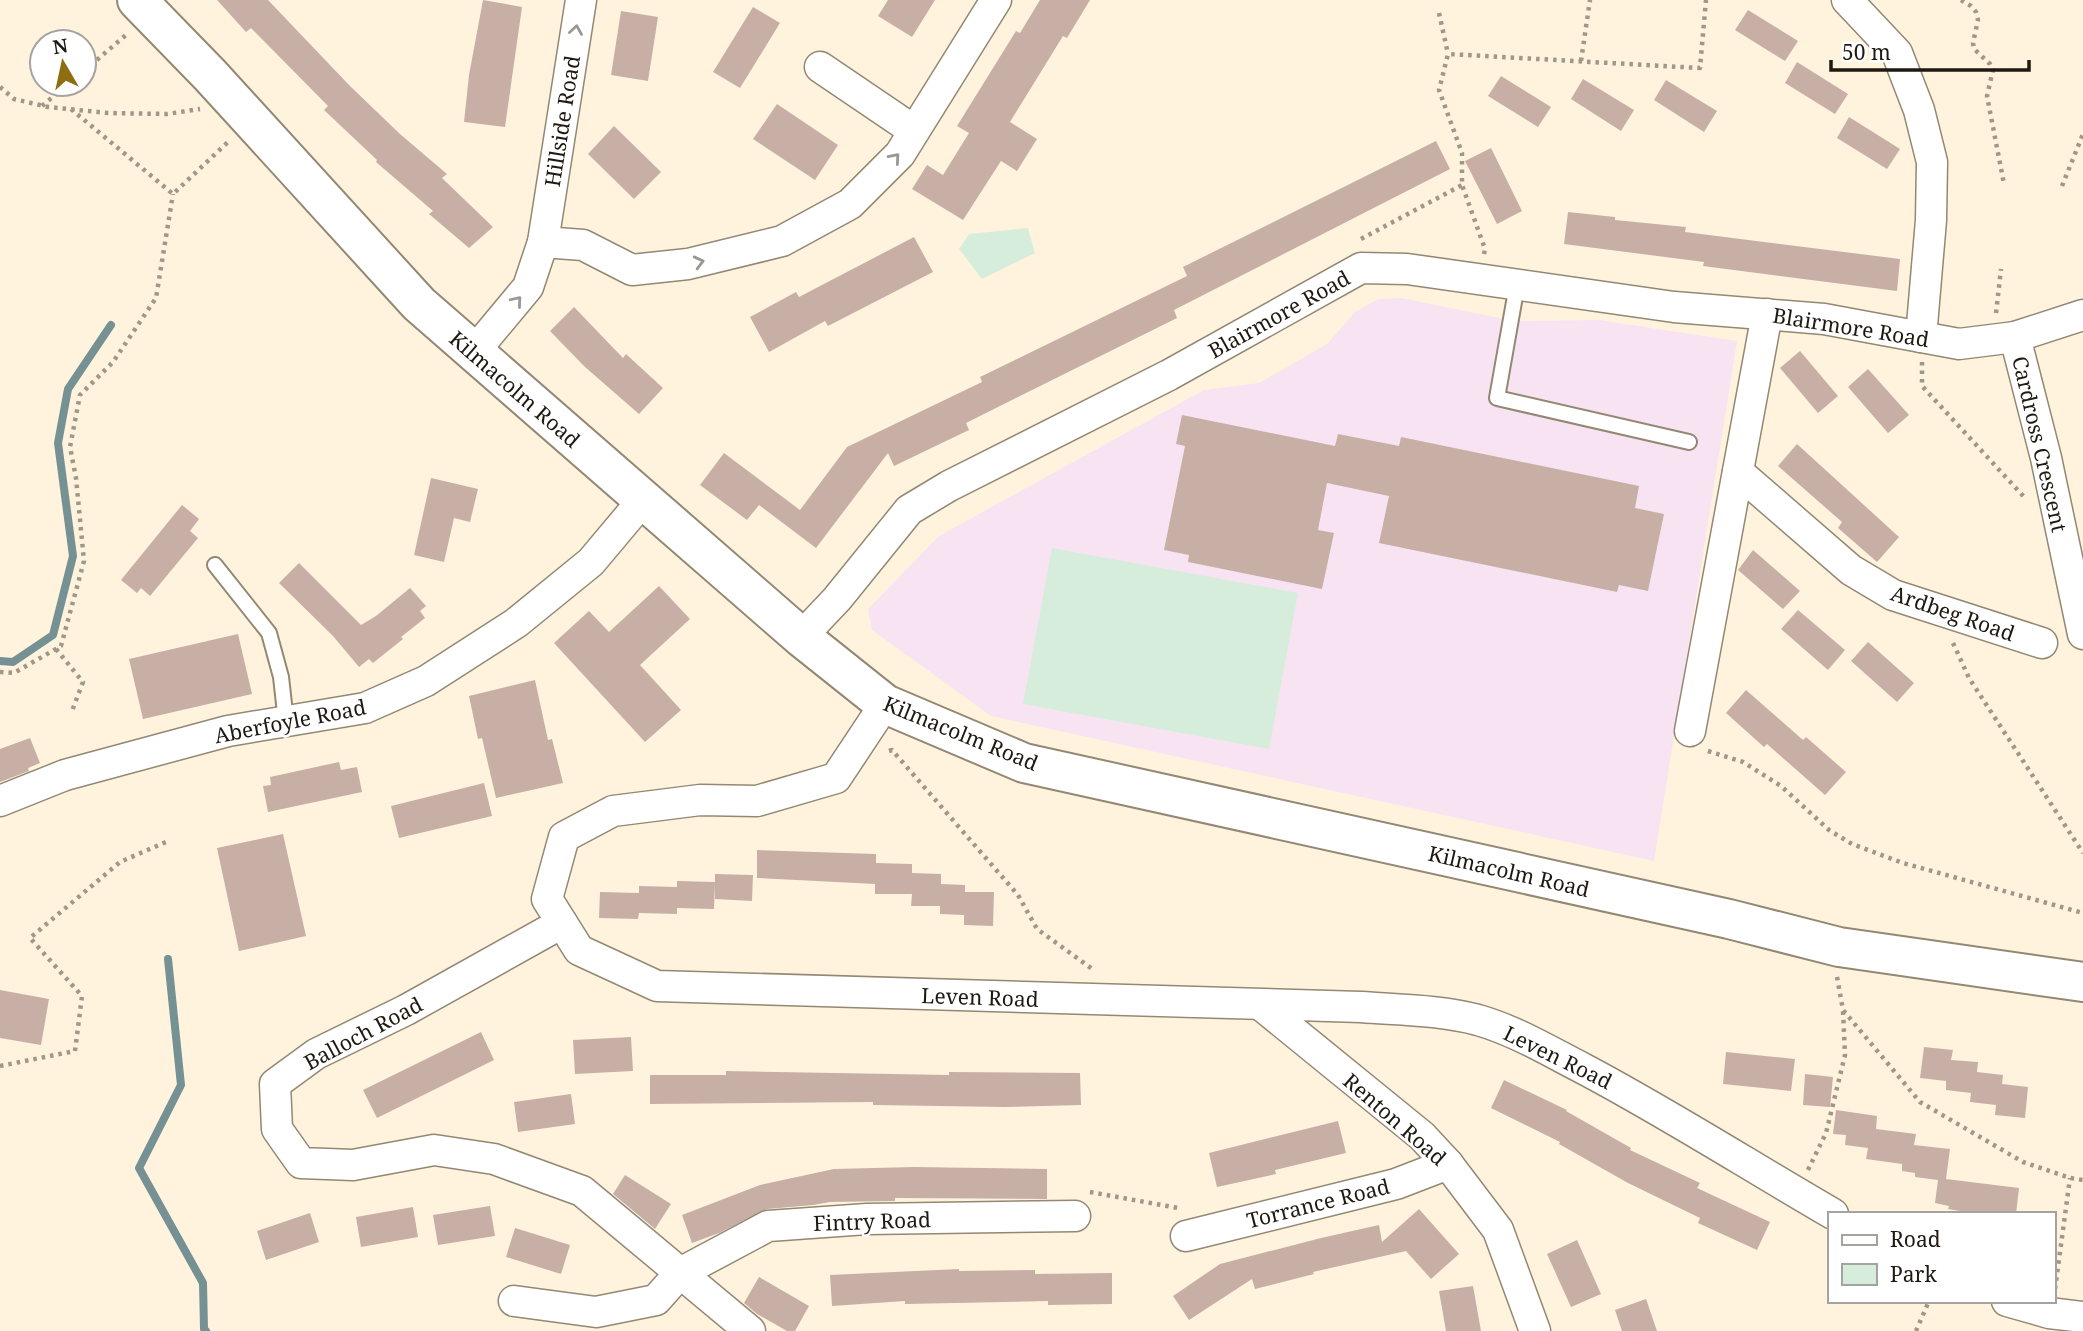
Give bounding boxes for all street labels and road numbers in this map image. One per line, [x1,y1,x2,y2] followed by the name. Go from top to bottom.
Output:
[538,53,586,189] street label: Hillside Road
[1203,263,1355,365] street label: Blairmore Road
[1771,301,1931,353] street label: Blairmore Road
[444,324,586,454] street label: Kilmacolm Road
[2006,353,2074,535] street label: Cardross Crescent
[1887,579,2019,647] street label: Ardbeg Road
[880,689,1043,777] street label: Kilmacolm Road
[212,693,368,749] street label: Aberfoyle Road
[1426,839,1592,903] street label: Kilmacolm Road
[921,981,1039,1013] street label: Leven Road
[299,990,427,1076] street label: Balloch Road
[1499,1019,1617,1095] street label: Leven Road
[1338,1067,1452,1172] street label: Renton Road
[1244,1172,1392,1234] street label: Torrance Road
[813,1205,931,1237] street label: Fintry Road

